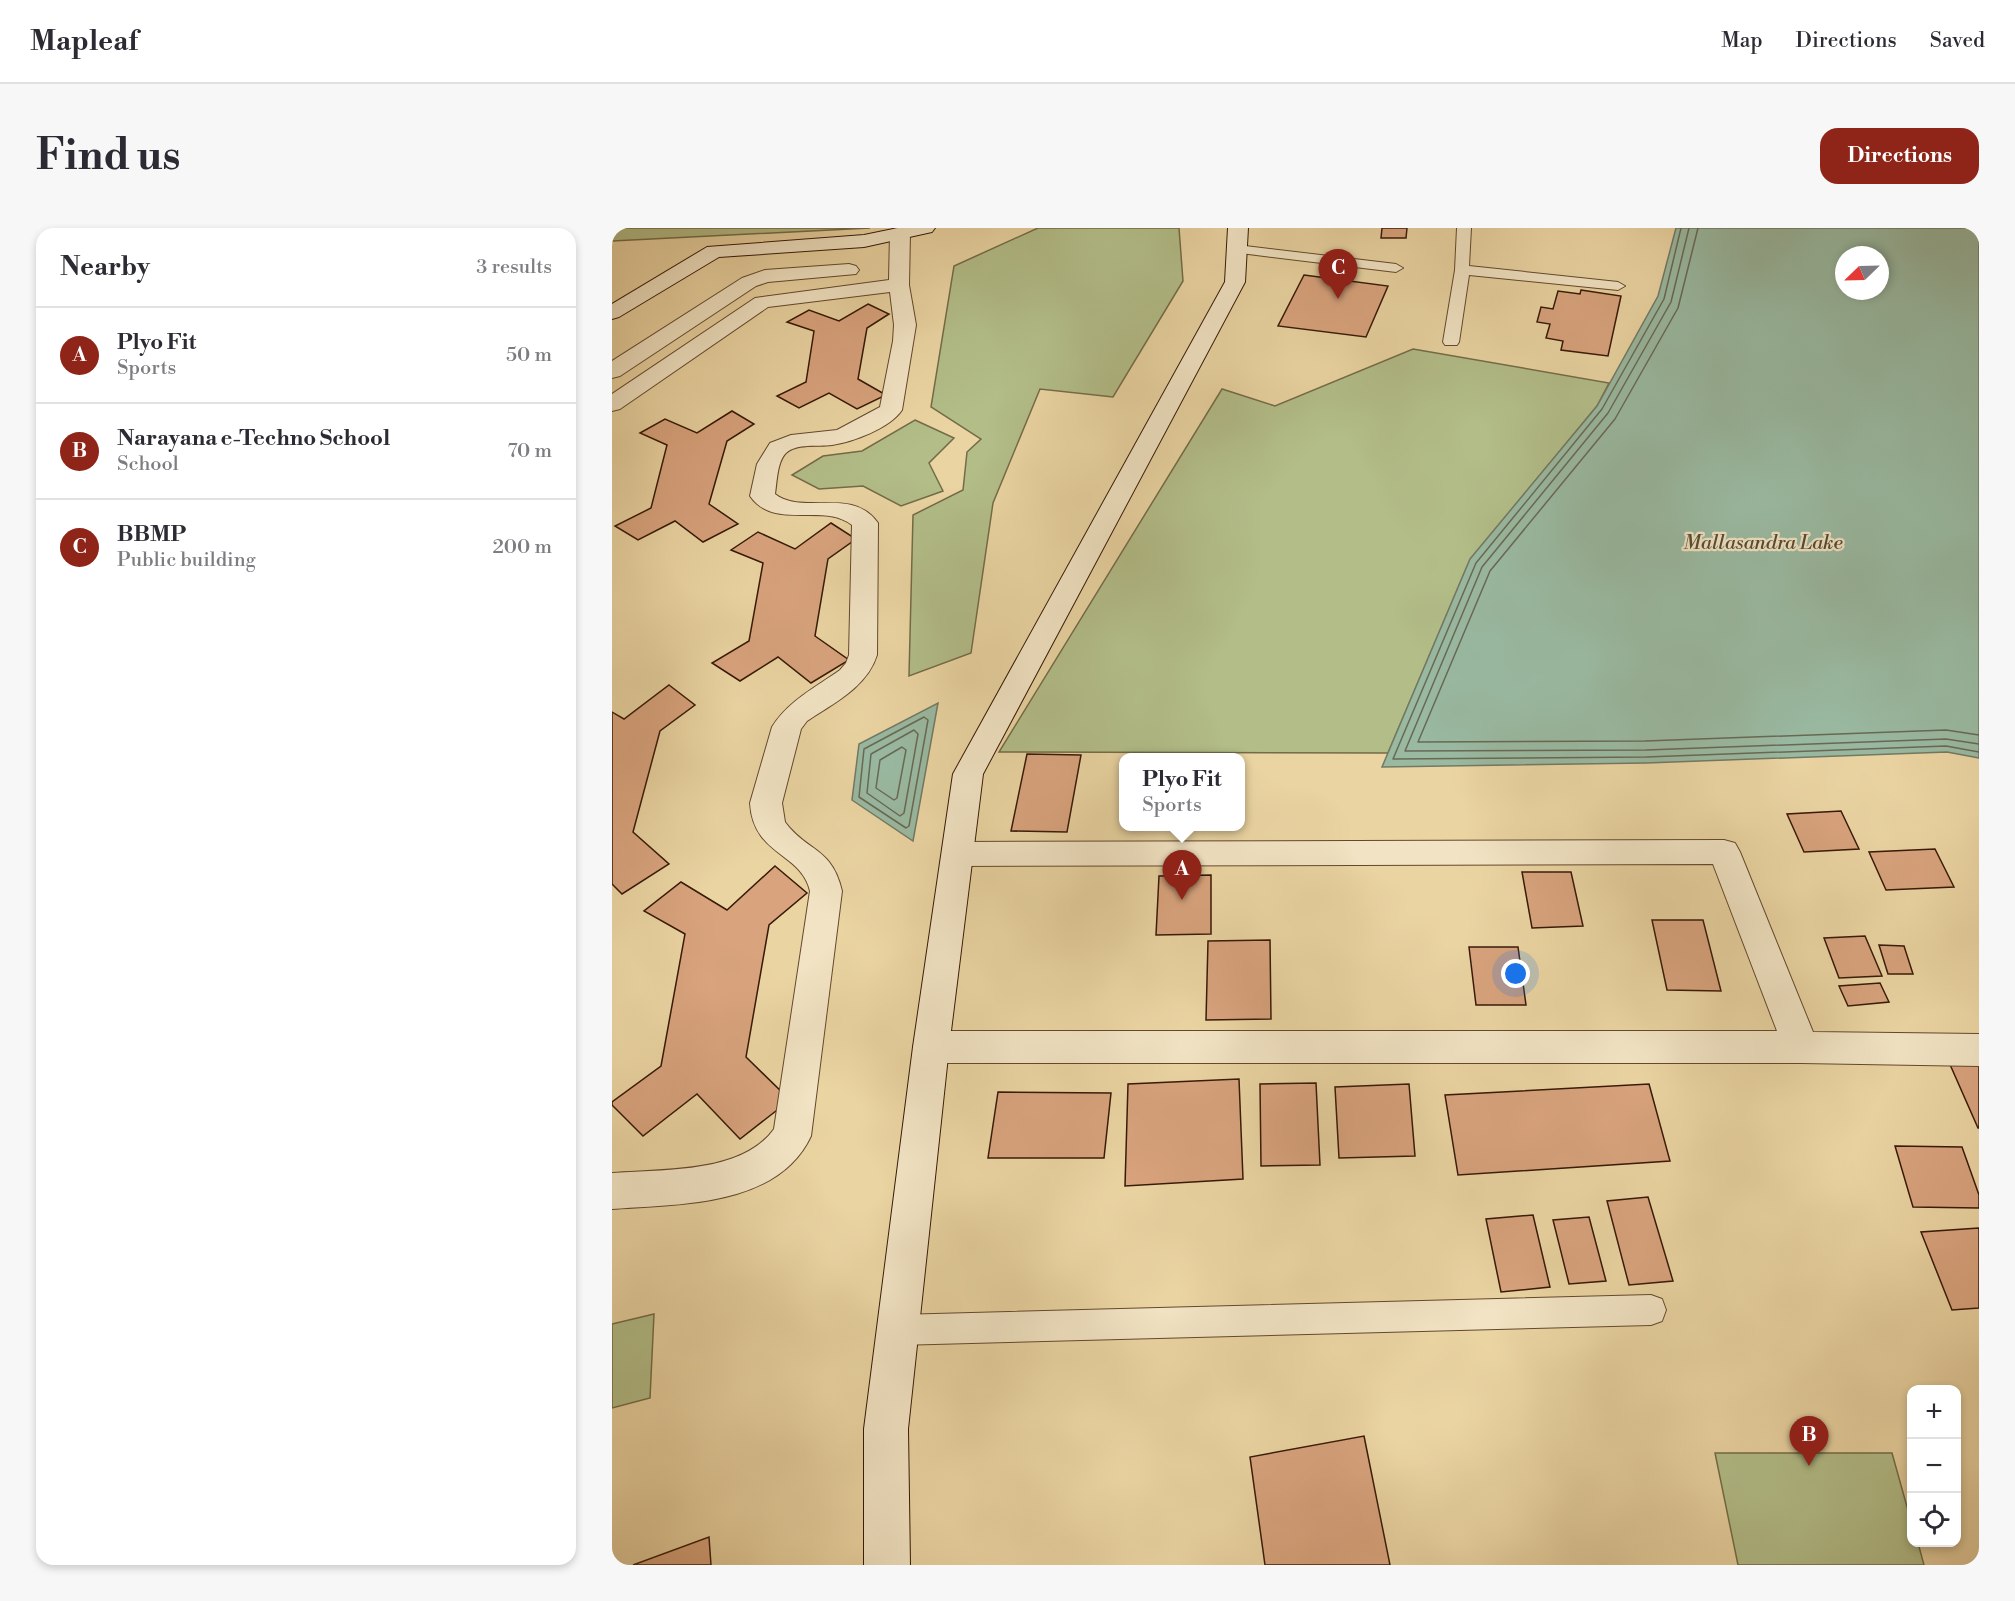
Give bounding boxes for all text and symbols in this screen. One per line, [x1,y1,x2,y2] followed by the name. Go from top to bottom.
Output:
[30,24,138,59] text: Mapleaf
[1721,28,1763,54] text: Map
[1796,28,1897,54] text: Directions
[1930,28,1985,54] text: Saved
[1820,128,1979,184] button: Directions
[36,130,180,183] text: Find us
[1835,246,1889,300] north arrow
[1318,250,1358,299] pin: C
[60,251,150,283] text: Nearby
[476,255,552,280] text: 3 results
[117,329,196,356] text: Plyo Fit
[72,343,87,368] text: A
[506,343,552,368] text: 50 m
[117,356,176,381] text: Sports
[117,425,390,452] text: Narayana e-Techno School
[72,439,87,464] text: B
[508,439,552,464] text: 70 m
[117,452,179,477] text: School
[117,521,186,548] text: BBMP
[1683,531,1843,556] water label: Mallasandra Lake
[72,535,87,560] text: C
[492,535,552,560] text: 200 m
[117,548,256,573] text: Public building
[1119,753,1245,831] popup
[1142,766,1222,793] text: Plyo Fit
[1142,793,1202,818] text: Sports
[1162,850,1202,900] pin: A
[1501,959,1530,988] your location
[1907,1385,1961,1547] map controls
[1907,1385,1961,1439] button: +
[1790,1416,1828,1466] pin: B
[1907,1439,1961,1493] button: −
[1907,1493,1961,1547] button: locate

